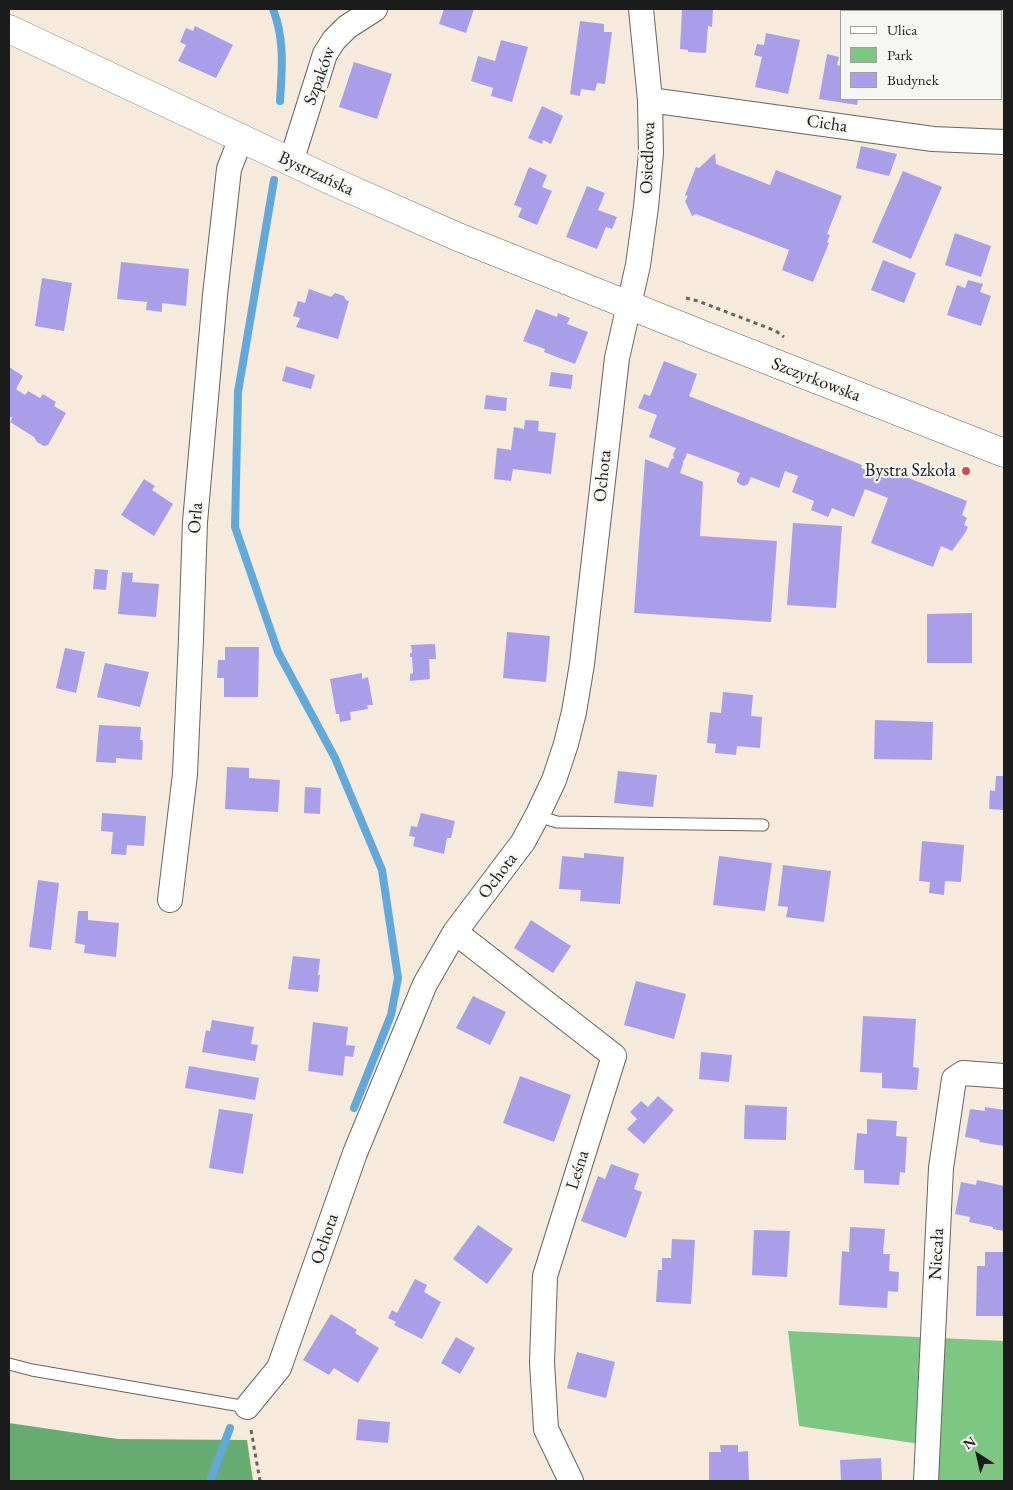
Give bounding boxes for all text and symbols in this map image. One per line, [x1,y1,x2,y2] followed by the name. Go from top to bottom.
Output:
[840,10,1003,100] legend
[887,20,917,39] text: Ulica
[299,44,341,108] street label: Szpaków
[887,45,913,64] text: Park
[887,70,939,89] text: Budynek
[805,110,849,138] street label: Cicha
[636,122,660,194] street label: Osiedlowa
[275,147,357,201] street label: Bystrzańska
[768,353,864,407] street label: Szczyrkowska
[590,449,616,503] street label: Ochota
[865,460,956,482] place label: Bystra Szkoła
[960,465,972,477] marker: Bystra Szkoła
[184,502,208,534] street label: Orla
[474,849,522,903] street label: Ochota
[562,1148,594,1192] street label: Leśna
[306,1211,344,1267] street label: Ochota
[925,1227,949,1281] street label: Niecała
[953,1430,1003,1480] north arrow
[960,1432,979,1453] text: N

